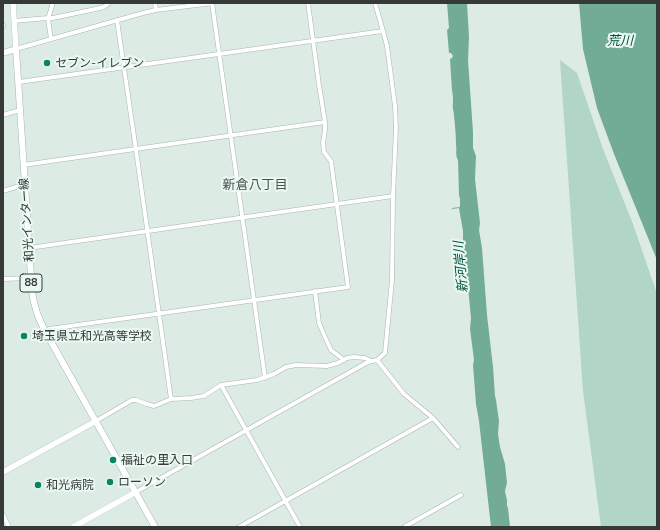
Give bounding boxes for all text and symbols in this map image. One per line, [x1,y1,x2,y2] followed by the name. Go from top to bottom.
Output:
[607,33,633,49] water label: 荒川
[55,56,144,70] place label: セブン-イレブン
[42,58,52,68] marker: セブン-イレブン
[223,177,287,193] district label: 新倉八丁目
[17,178,37,262] street label: 和光インター線
[451,240,471,294] water label: 新河岸川
[20,274,42,292] road number: 88
[32,329,152,343] place label: 埼玉県立和光高等学校
[19,331,29,341] marker: 埼玉県立和光高等学校
[121,453,193,467] place label: 福祉の里入口
[108,455,118,465] marker: 福祉の里入口
[118,475,166,489] place label: ローソン
[105,477,115,487] marker: ローソン
[46,478,94,492] place label: 和光病院
[33,480,43,490] marker: 和光病院

